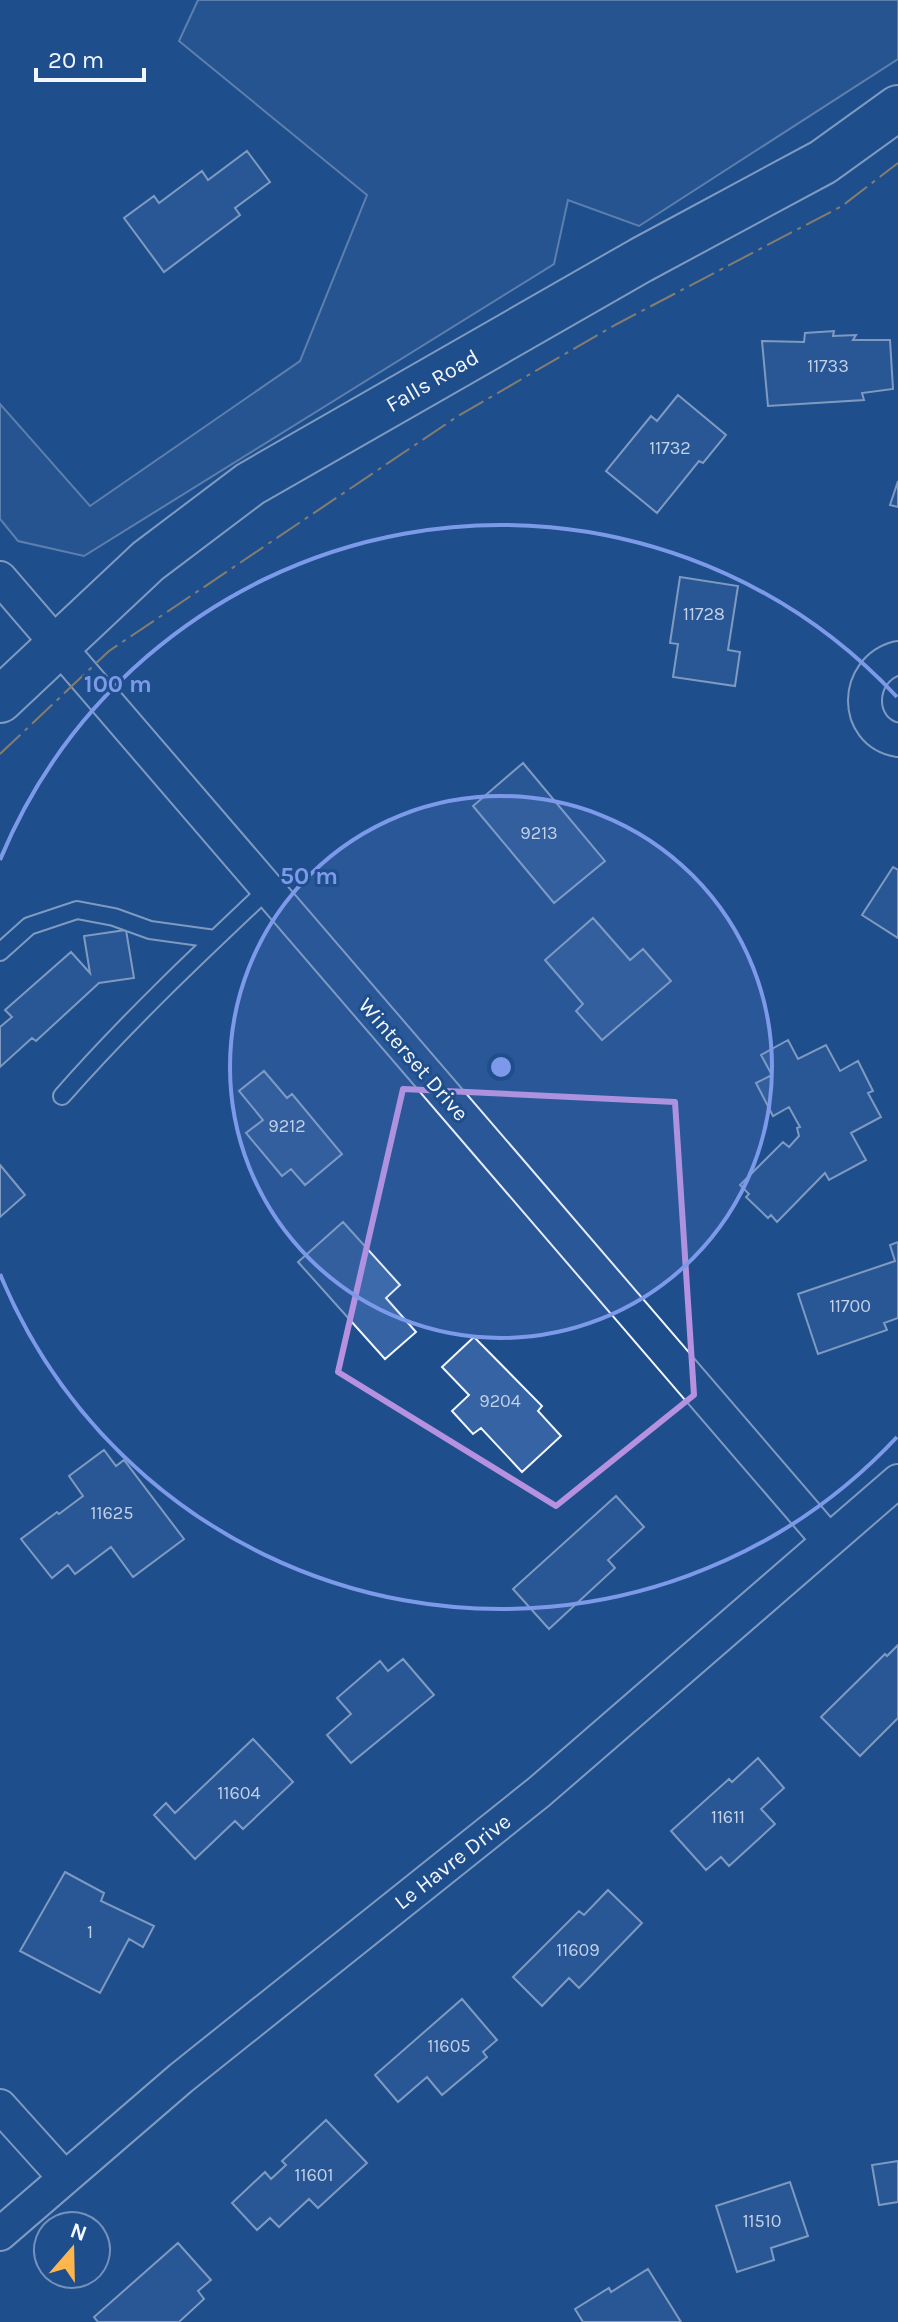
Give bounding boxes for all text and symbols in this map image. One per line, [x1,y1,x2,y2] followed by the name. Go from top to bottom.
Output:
[36,32,144,82] scale bar
[48,46,104,74] text: 20 m
[381,344,484,418] street label: Falls Road
[807,355,849,377] house number: 11733
[649,437,691,459] house number: 11732
[683,603,725,625] house number: 11728
[84,670,152,698] text: 100 m
[520,822,558,844] house number: 9213
[280,862,338,890] text: 50 m
[353,993,474,1127] street label: Winterset Drive
[487,1053,515,1081] centre of rings
[268,1115,306,1137] house number: 9212
[829,1295,871,1317] house number: 11700
[479,1390,521,1412] house number: 9204
[91,1502,133,1524] house number: 11625
[218,1782,260,1804] house number: 11604
[711,1806,745,1828] house number: 11611
[389,1808,516,1915] street label: Le Havre Drive
[87,1921,93,1943] house number: 1
[556,1939,600,1961] house number: 11609
[427,2035,471,2057] house number: 11605
[295,2164,333,2186] house number: 11601
[32,2210,112,2290] north arrow
[743,2210,781,2232] house number: 11510
[67,2217,90,2247] text: N

